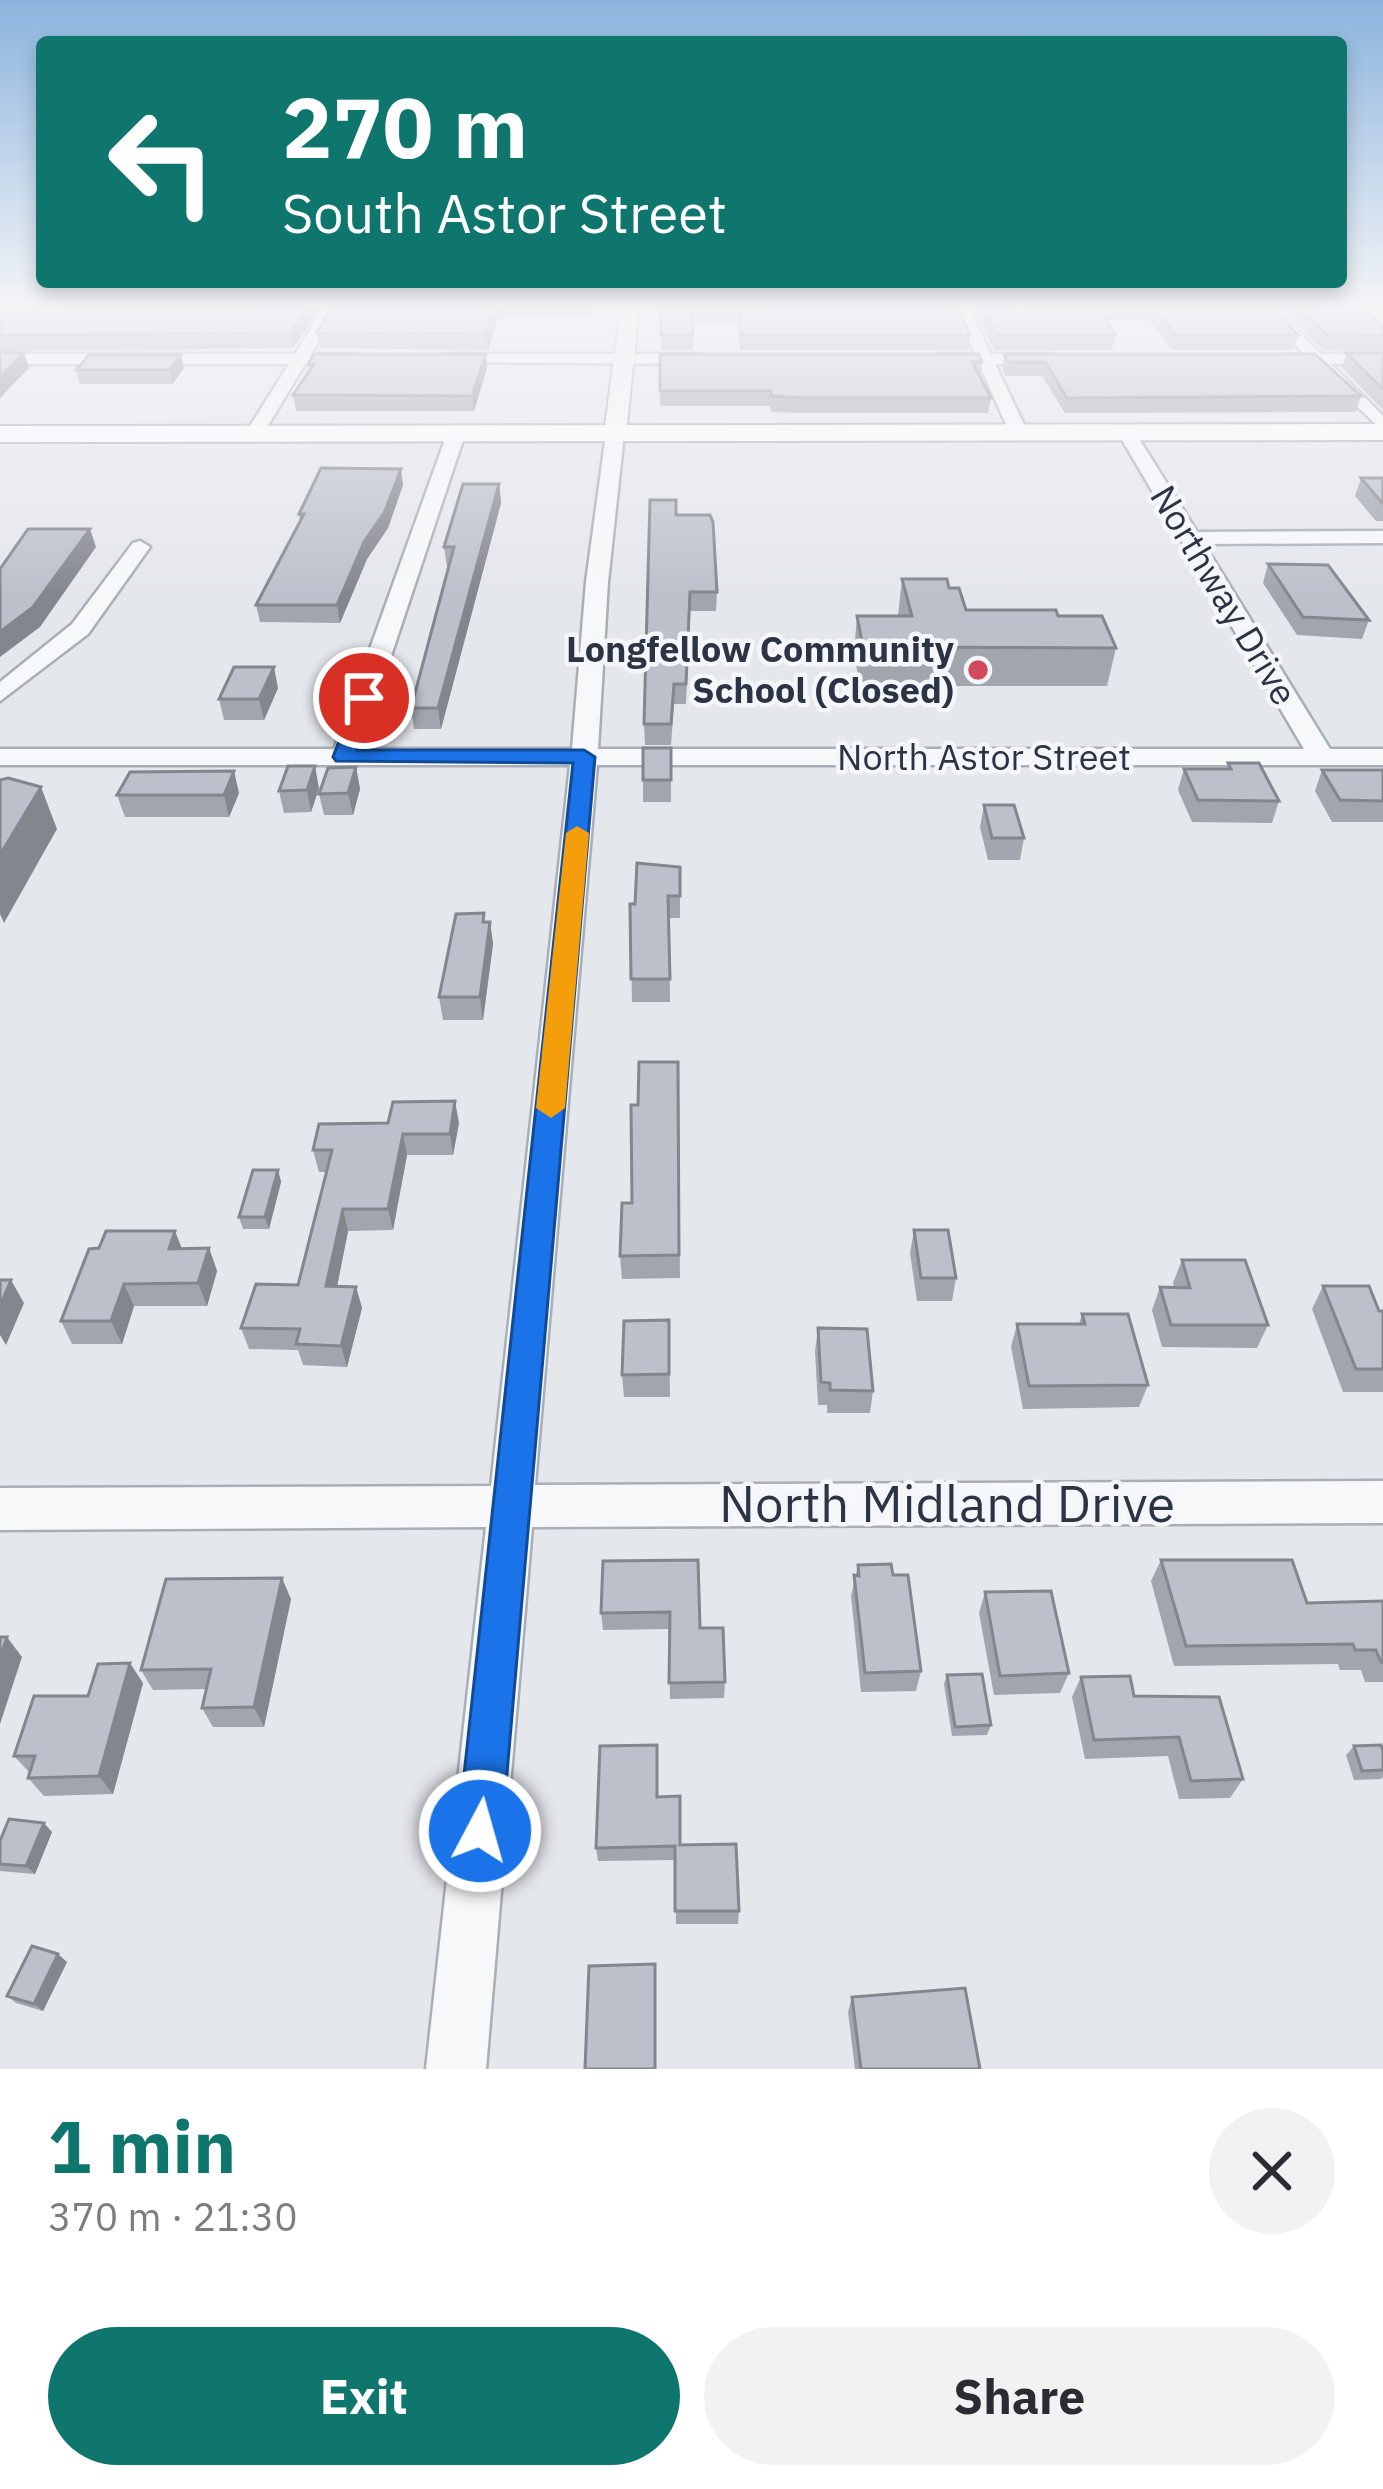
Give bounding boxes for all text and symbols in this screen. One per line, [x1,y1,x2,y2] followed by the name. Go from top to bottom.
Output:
[282,72,528,181] text: 270 m
[84,84,240,240] icon: left
[282,178,727,248] text: South Astor Street
[1140,476,1309,713] street label: Northway Drive
[566,625,955,713] place label: Longfellow Community School (Closed)
[313,647,415,749] pin
[965,657,991,683] marker: Longfellow Community School (Closed)
[331,665,397,731] icon: arrive
[837,733,1131,780] street label: North Astor Street
[719,1470,1175,1536] street label: North Midland Drive
[417,1768,543,1894] position arrow
[48,2099,236,2193] text: 1 min
[1209,2108,1335,2234] button: close
[48,2191,298,2242] text: 370 m · 21:30
[48,2327,680,2465] button: Exit
[704,2327,1335,2465] button: Share

